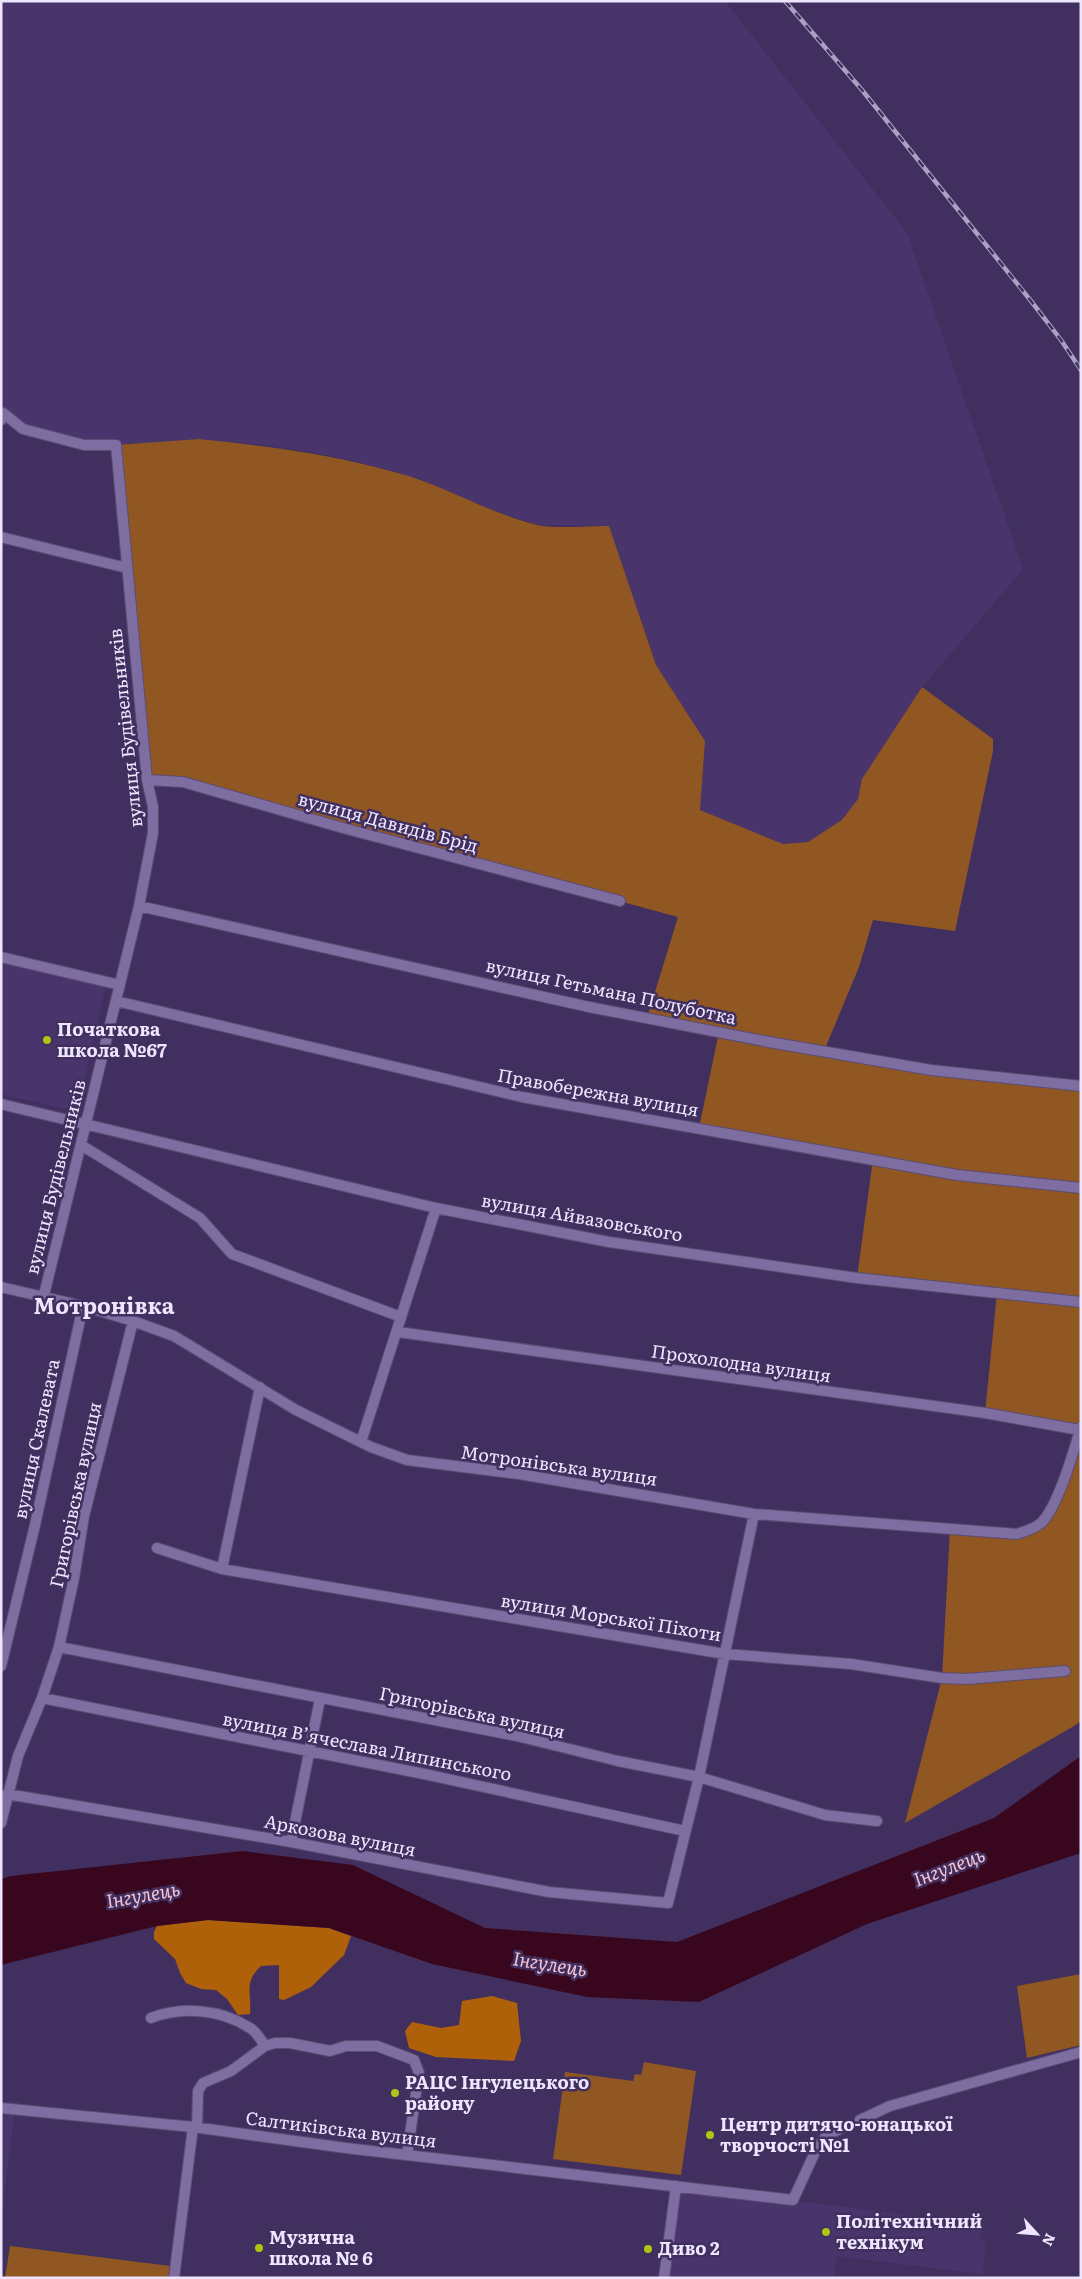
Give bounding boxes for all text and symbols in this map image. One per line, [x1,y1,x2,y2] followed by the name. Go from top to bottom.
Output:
[101,627,148,829] street label: вулиця Будівельників
[295,785,481,859] street label: вулиця Давидів Брід
[483,951,740,1030] street label: вулиця Гетьмана Полуботка
[57,1015,167,1063] place label: Початкова школа №67
[41,1034,53,1046] marker: Початкова школа №67
[496,1061,701,1123] street label: Правобережна вулиця
[17,1076,92,1277] street label: вулиця Будівельників
[480,1186,685,1248] street label: вулиця Айвазовського
[33,1288,175,1321] district label: Мотронівка
[650,1337,833,1388] street label: Прохолодна вулиця
[5,1356,66,1521] street label: вулиця Скалевата
[42,1399,107,1590] street label: Григорівська вулиця
[459,1437,659,1492] street label: Мотронівська вулиця
[499,1586,724,1647] street label: вулиця Морської Піхоти
[377,1679,568,1744] street label: Григорівська вулиця
[221,1704,514,1787] street label: вулиця В’ячеслава Липинського
[262,1807,418,1862] street label: Аркозова вулиця
[909,1840,988,1892] water label: Інгулець
[104,1874,182,1914] water label: Інгулець
[511,1943,589,1983] water label: Інгулець
[405,2068,589,2116] place label: РАЦС Інгулецького району
[389,2087,401,2099] marker: РАЦС Інгулецького району
[244,2103,438,2154] street label: Салтиківська вулиця
[720,2110,953,2158] place label: Центр дитячо-юнацької творчості №1
[704,2129,716,2141] marker: Центр дитячо-юнацької творчості №1
[836,2207,983,2255] place label: Політехнічний технікум
[1012,2209,1062,2259] north arrow
[269,2223,373,2271] place label: Музична школа № 6
[820,2226,832,2238] marker: Політехнічний технікум
[1038,2230,1061,2250] text: N
[658,2234,720,2261] place label: Диво 2
[253,2242,265,2254] marker: Музична школа № 6
[642,2243,654,2255] marker: Диво 2

